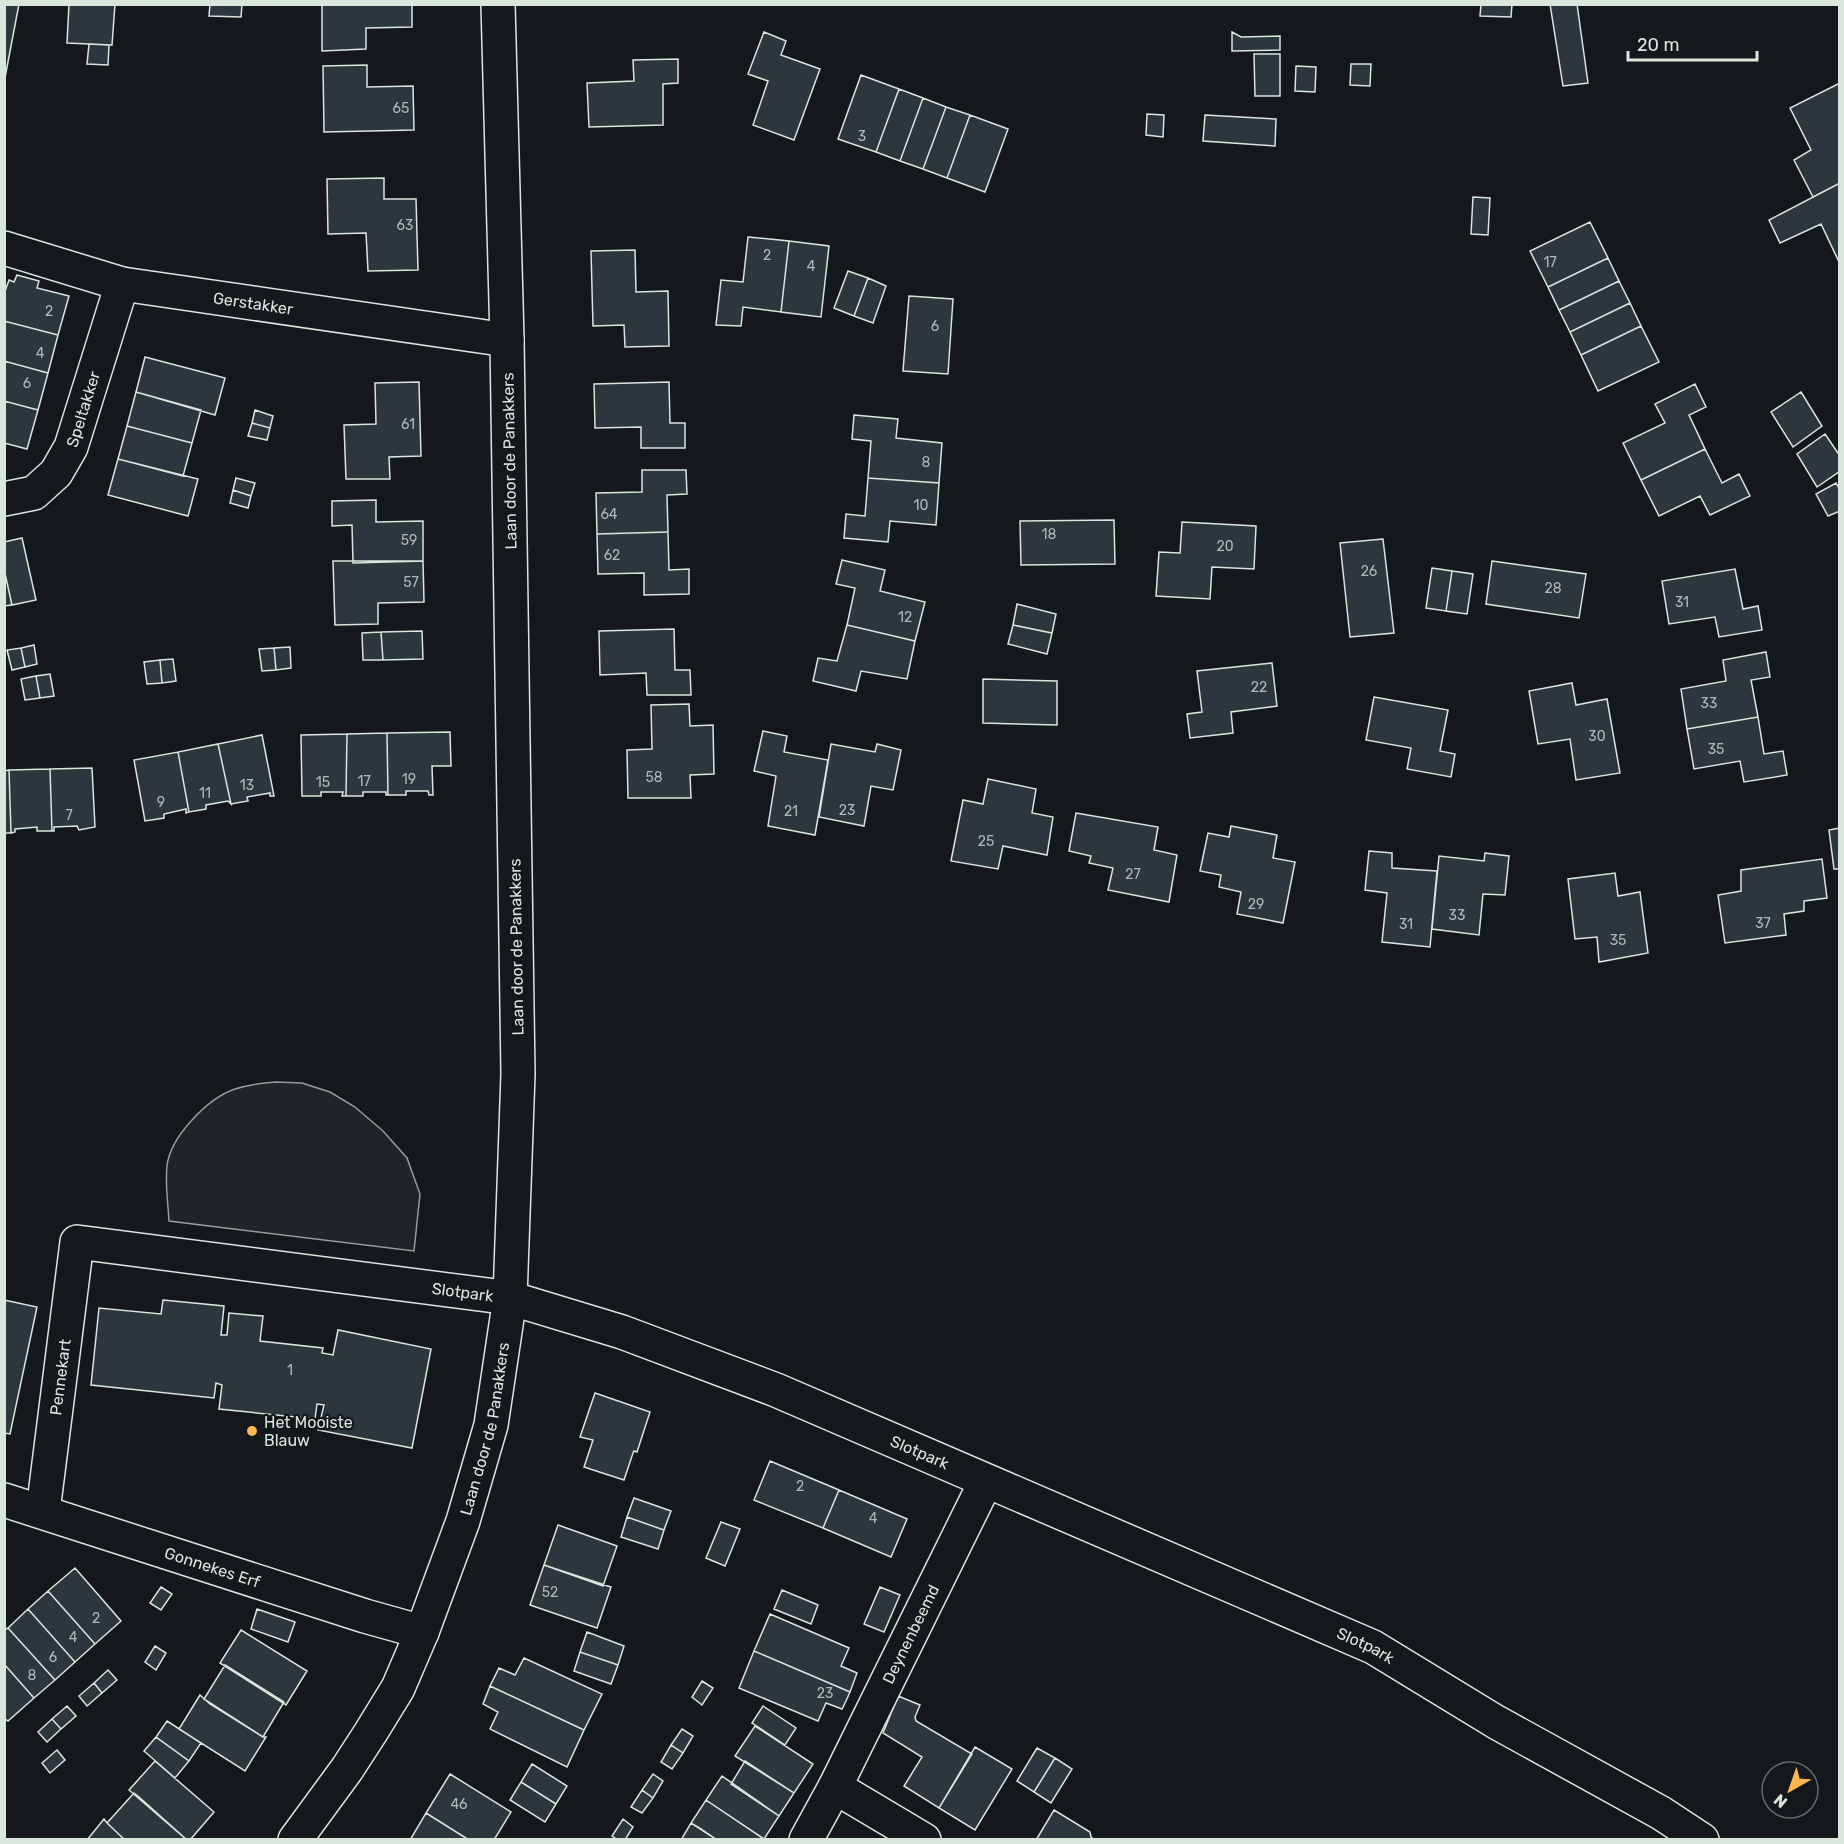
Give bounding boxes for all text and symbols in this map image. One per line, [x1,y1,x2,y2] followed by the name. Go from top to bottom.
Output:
[1628,24,1757,62] scale bar
[1637,34,1679,56] text: 20 m
[393,100,409,117] house number: 65
[858,128,866,145] house number: 3
[397,217,413,234] house number: 63
[763,247,771,264] house number: 2
[1543,254,1557,271] house number: 17
[807,258,816,275] house number: 4
[212,288,294,319] street label: Gerstakker
[45,303,53,320] house number: 2
[931,318,939,335] house number: 6
[36,345,45,362] house number: 4
[63,369,104,450] street label: Speltakker
[498,372,521,550] street label: Laan door de Panakkers
[23,375,31,392] house number: 6
[401,416,415,433] house number: 61
[922,454,931,471] house number: 8
[914,497,929,514] house number: 10
[600,506,618,523] house number: 64
[1042,526,1057,543] house number: 18
[401,532,417,549] house number: 59
[1216,538,1234,555] house number: 20
[604,547,620,564] house number: 62
[1361,563,1377,580] house number: 26
[403,574,419,591] house number: 57
[1544,580,1562,597] house number: 28
[1675,594,1689,611] house number: 31
[898,609,912,626] house number: 12
[1251,679,1267,696] house number: 22
[1701,695,1717,712] house number: 33
[1588,728,1606,745] house number: 30
[1708,741,1724,758] house number: 35
[645,769,663,786] house number: 58
[402,771,416,788] house number: 19
[357,773,371,790] house number: 17
[316,774,330,791] house number: 15
[240,777,254,794] house number: 13
[199,785,211,802] house number: 11
[157,794,165,811] house number: 9
[839,802,855,819] house number: 23
[784,803,798,820] house number: 21
[65,807,73,824] house number: 7
[978,833,994,850] house number: 25
[505,858,528,1036] street label: Laan door de Panakkers
[1125,866,1141,883] house number: 27
[1248,896,1264,913] house number: 29
[1449,907,1465,924] house number: 33
[1755,915,1771,932] house number: 37
[1399,916,1413,933] house number: 31
[1610,932,1626,949] house number: 35
[431,1279,495,1306] street label: Slotpark
[46,1338,75,1416] street label: Pennekart
[456,1341,513,1518] street label: Laan door de Panakkers
[287,1362,293,1379] house number: 1
[264,1413,353,1450] place label: Het Mooiste Blauw
[245,1424,259,1438] marker: Het Mooiste Blauw
[887,1431,953,1474] street label: Slotpark
[796,1478,804,1495] house number: 2
[869,1510,878,1527] house number: 4
[162,1543,263,1592] street label: Gonnekes Erf
[878,1582,943,1687] street label: Deynenbeemd
[542,1584,558,1601] house number: 52
[92,1610,100,1627] house number: 2
[1334,1624,1399,1668] street label: Slotpark
[69,1629,78,1646] house number: 4
[49,1649,57,1666] house number: 6
[28,1667,37,1684] house number: 8
[817,1685,833,1702] house number: 23
[1760,1760,1820,1820] north arrow
[1770,1790,1791,1812] text: N
[450,1796,468,1813] house number: 46

